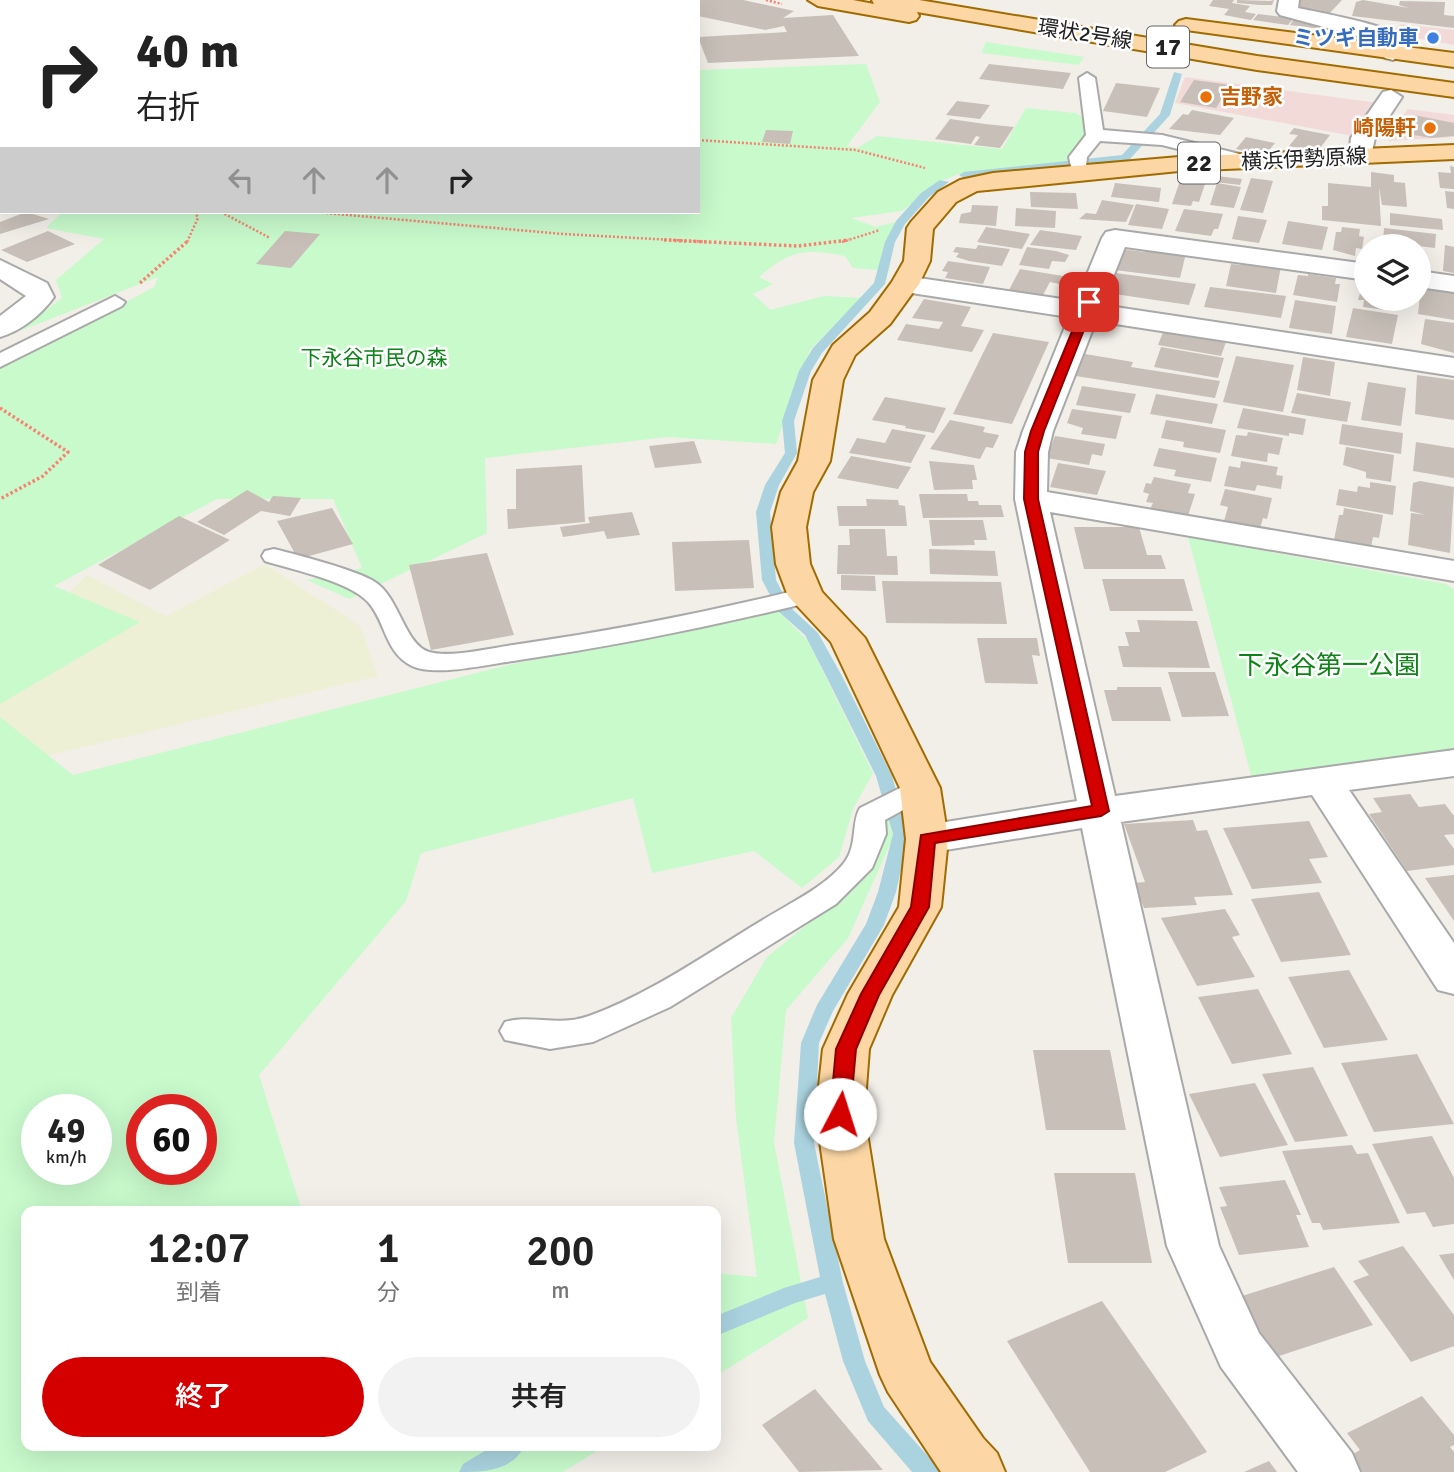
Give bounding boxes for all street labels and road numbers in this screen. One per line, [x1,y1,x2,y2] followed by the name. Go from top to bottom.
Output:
[1036,14,1134,54] street label: 環状2号線
[1147,27,1189,68] road number: 17
[1178,142,1220,183] road number: 22
[1240,143,1368,175] street label: 横浜伊勢原線

